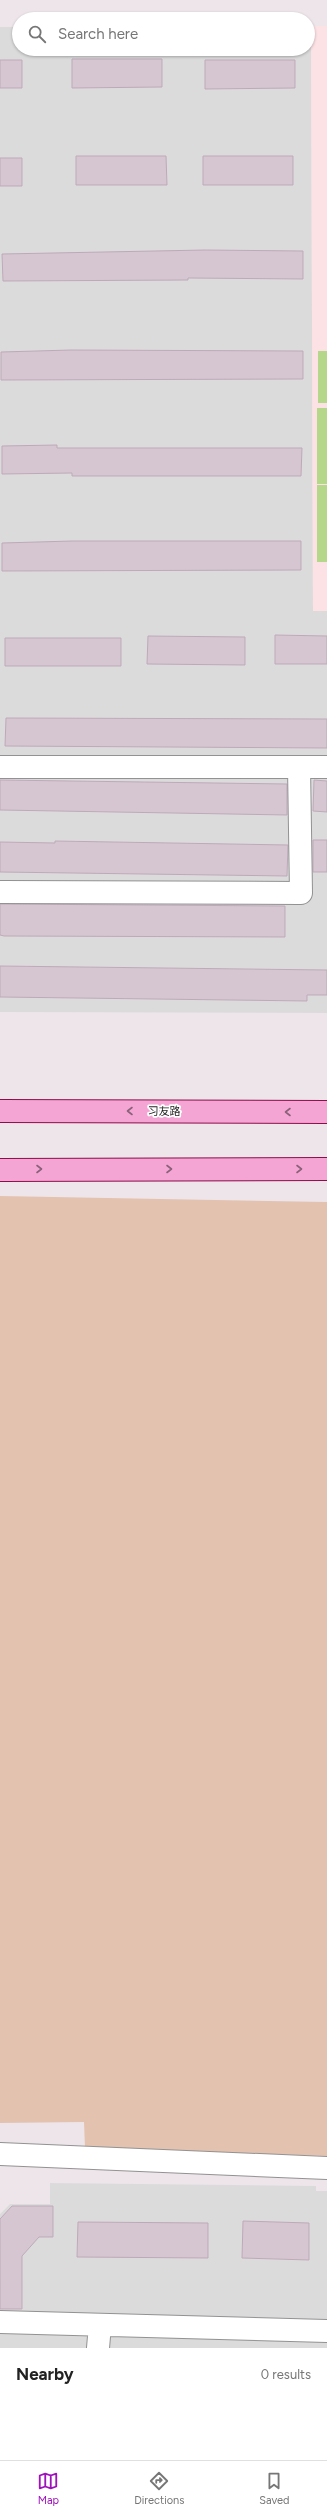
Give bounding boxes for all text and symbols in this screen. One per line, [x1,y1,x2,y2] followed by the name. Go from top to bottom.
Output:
[12,12,315,56] search box
[26,23,48,45] icon: search
[58,25,138,43] text: Search here
[148,1105,181,1118] street label: 习友路
[127,1107,133,1115] one-way arrow
[285,1108,291,1116] one-way arrow
[36,1165,42,1174] one-way arrow
[166,1165,172,1173] one-way arrow
[296,1165,302,1173] one-way arrow
[16,2364,74,2384] text: Nearby
[261,2367,311,2382] text: 0 results
[37,2470,59,2507] tab: Map
[134,2470,184,2507] tab: Directions
[259,2470,290,2507] tab: Saved

